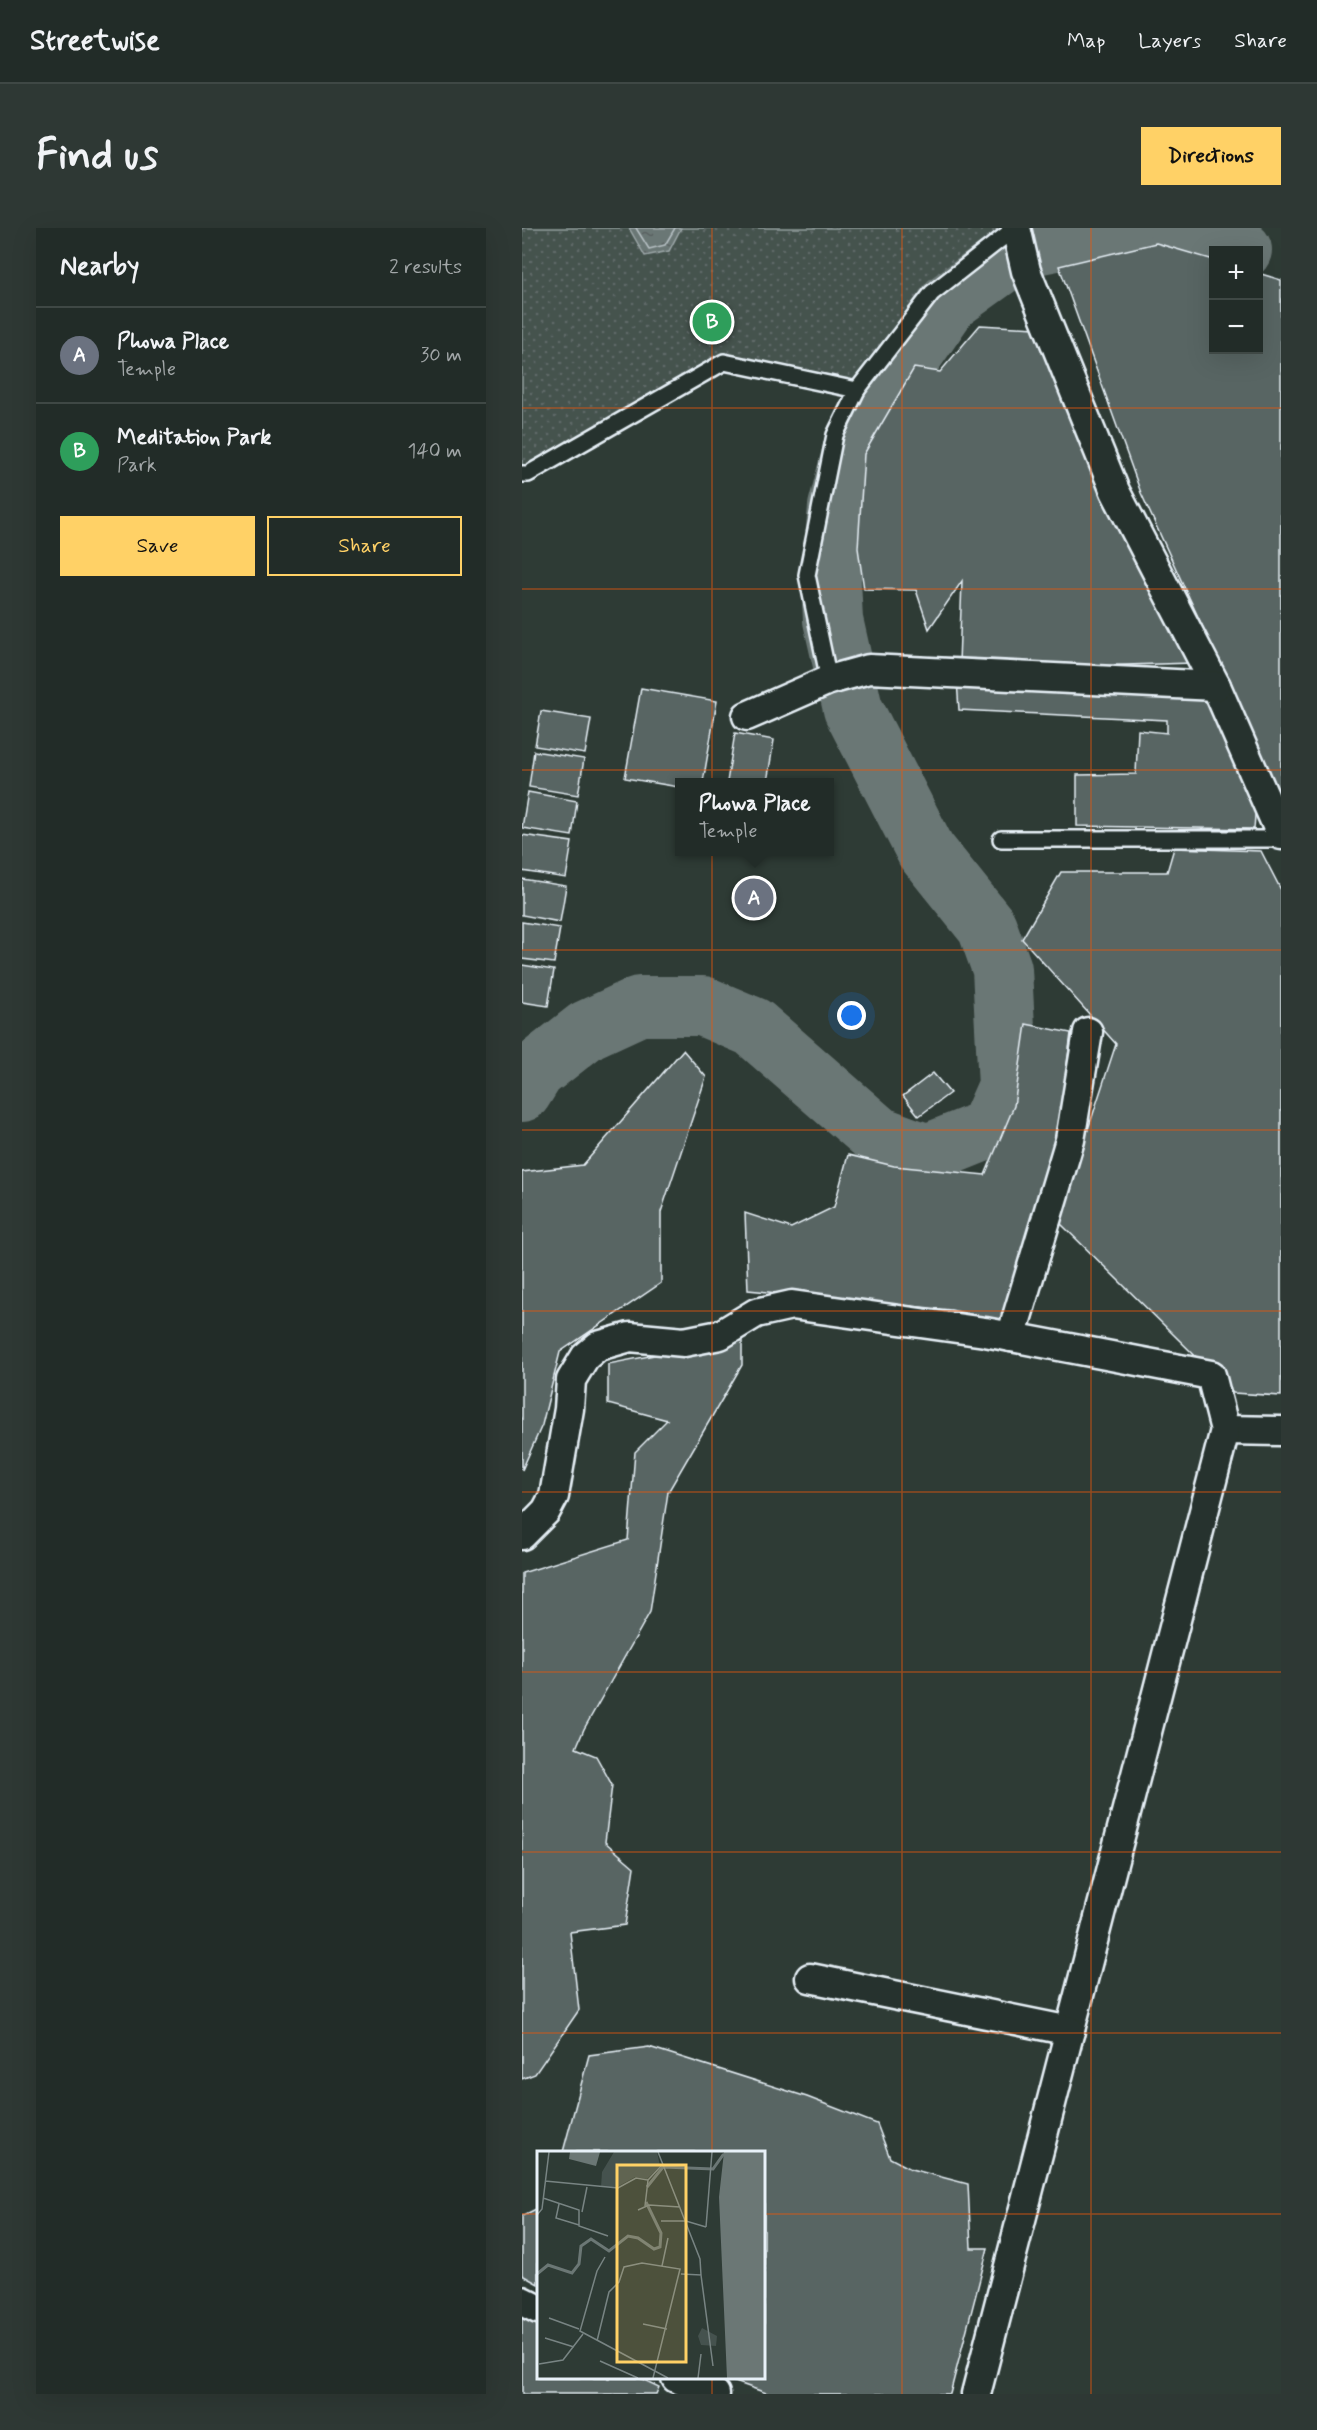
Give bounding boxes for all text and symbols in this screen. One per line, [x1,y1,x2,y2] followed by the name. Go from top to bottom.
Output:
[30,23,160,60] text: Streetwise
[1067,27,1105,55] text: Map
[1138,27,1201,55] text: Layers
[1234,27,1287,55] text: Share
[1141,127,1281,185] button: Directions
[36,129,158,184] text: Find us
[1209,246,1263,354] map controls
[1209,246,1263,300] button: +
[60,250,139,284] text: Nearby
[389,254,462,281] text: 2 results
[692,300,732,344] pin: B
[1209,300,1263,354] button: −
[117,328,229,356] text: Phowa Place
[73,342,86,369] text: A
[420,342,462,369] text: 30 m
[117,356,176,383] text: Temple
[117,424,271,452] text: Meditation Park
[73,438,86,465] text: B
[408,438,462,465] text: 140 m
[117,452,157,479] text: Park
[60,516,255,576] button: Save
[267,516,462,576] button: Share
[675,778,834,856] popup
[698,790,811,818] text: Phowa Place
[698,818,758,845] text: Temple
[734,876,774,920] pin: A
[837,1001,866,1030] your location
[537,2151,765,2379] inset map

